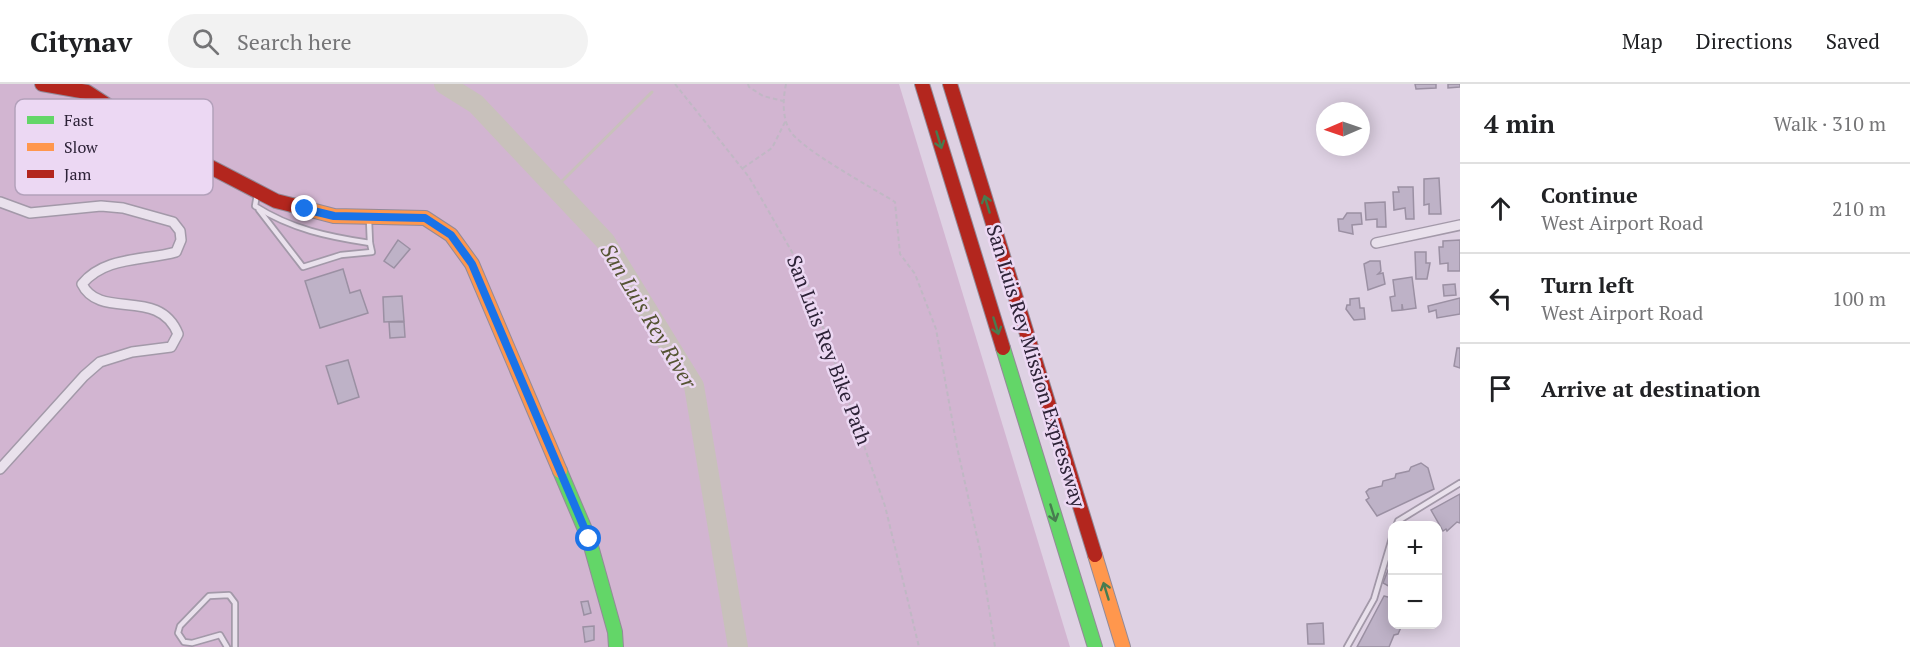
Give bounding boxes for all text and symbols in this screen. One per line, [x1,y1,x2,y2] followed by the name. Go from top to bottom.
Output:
[168,14,588,68] search box
[30,23,132,60] text: Citynav
[189,25,222,58] icon: search
[237,27,352,56] text: Search here
[1622,27,1663,55] text: Map
[1696,27,1793,55] text: Directions
[1826,27,1880,55] text: Saved
[15,99,213,195] legend
[1316,102,1370,156] north arrow
[1484,106,1555,140] text: 4 min
[64,109,94,131] text: Fast
[1774,110,1886,137] text: Walk · 310 m
[934,130,945,149] one-way arrow
[64,136,98,158] text: Slow
[64,163,92,185] text: Jam
[1541,180,1638,209] text: Continue
[1484,192,1517,225] icon: ahead
[291,195,317,221] route end
[981,195,992,214] one-way arrow
[1832,195,1886,222] text: 210 m
[1541,209,1703,236] text: West Airport Road
[981,221,1093,511] street label: San Luis Rey Mission Expressway
[595,238,704,394] water label: San Luis Rey River
[781,251,878,449] street label: San Luis Rey Bike Path
[1541,270,1634,299] text: Turn left
[1484,282,1517,315] icon: left
[1832,285,1886,312] text: 100 m
[1541,299,1703,326] text: West Airport Road
[991,316,1002,335] one-way arrow
[1484,372,1517,405] icon: arrive
[1541,374,1760,403] text: Arrive at destination
[1048,503,1059,522] one-way arrow
[1388,521,1442,629] map controls
[1388,521,1442,575] button: +
[575,525,601,551] route start
[1388,575,1442,629] button: −
[1100,582,1111,601] one-way arrow

